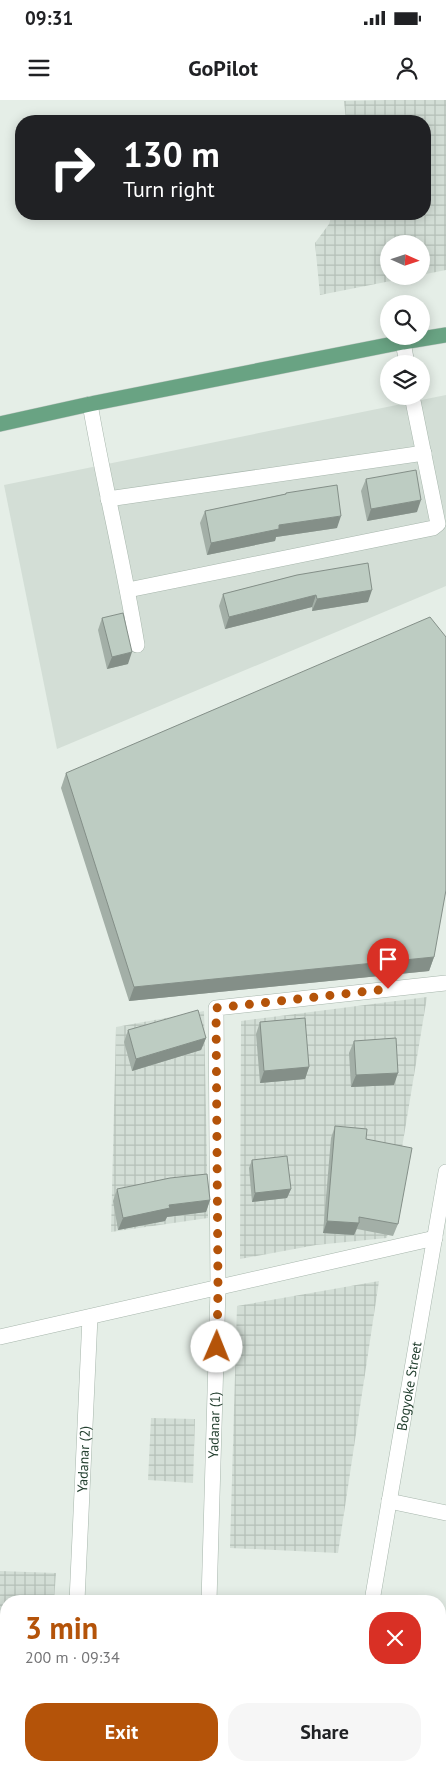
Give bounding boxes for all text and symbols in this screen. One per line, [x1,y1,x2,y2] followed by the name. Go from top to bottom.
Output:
[25,6,73,30] text: 09:31
[25,54,53,82] icon: menu
[188,54,258,82] text: GoPilot
[393,54,421,82] icon: person
[123,131,220,177] text: 130 m
[40,135,105,200] icon: right
[123,175,215,203] text: Turn right
[380,235,430,285] north arrow
[380,235,430,405] map controls
[380,295,430,345] button: search
[380,355,430,405] button: layers
[367,938,409,989] pin
[374,945,402,973] icon: arrive
[190,1320,242,1372] position arrow
[393,1340,426,1432] street label: Bogyoke Street
[204,1391,224,1459] street label: Yadanar (1)
[73,1425,94,1493] street label: Yadanar (2)
[25,1608,98,1647] text: 3 min
[369,1612,421,1664] button: close
[25,1647,120,1667] text: 200 m · 09:34
[25,1703,218,1761] button: Exit
[228,1703,421,1761] button: Share

